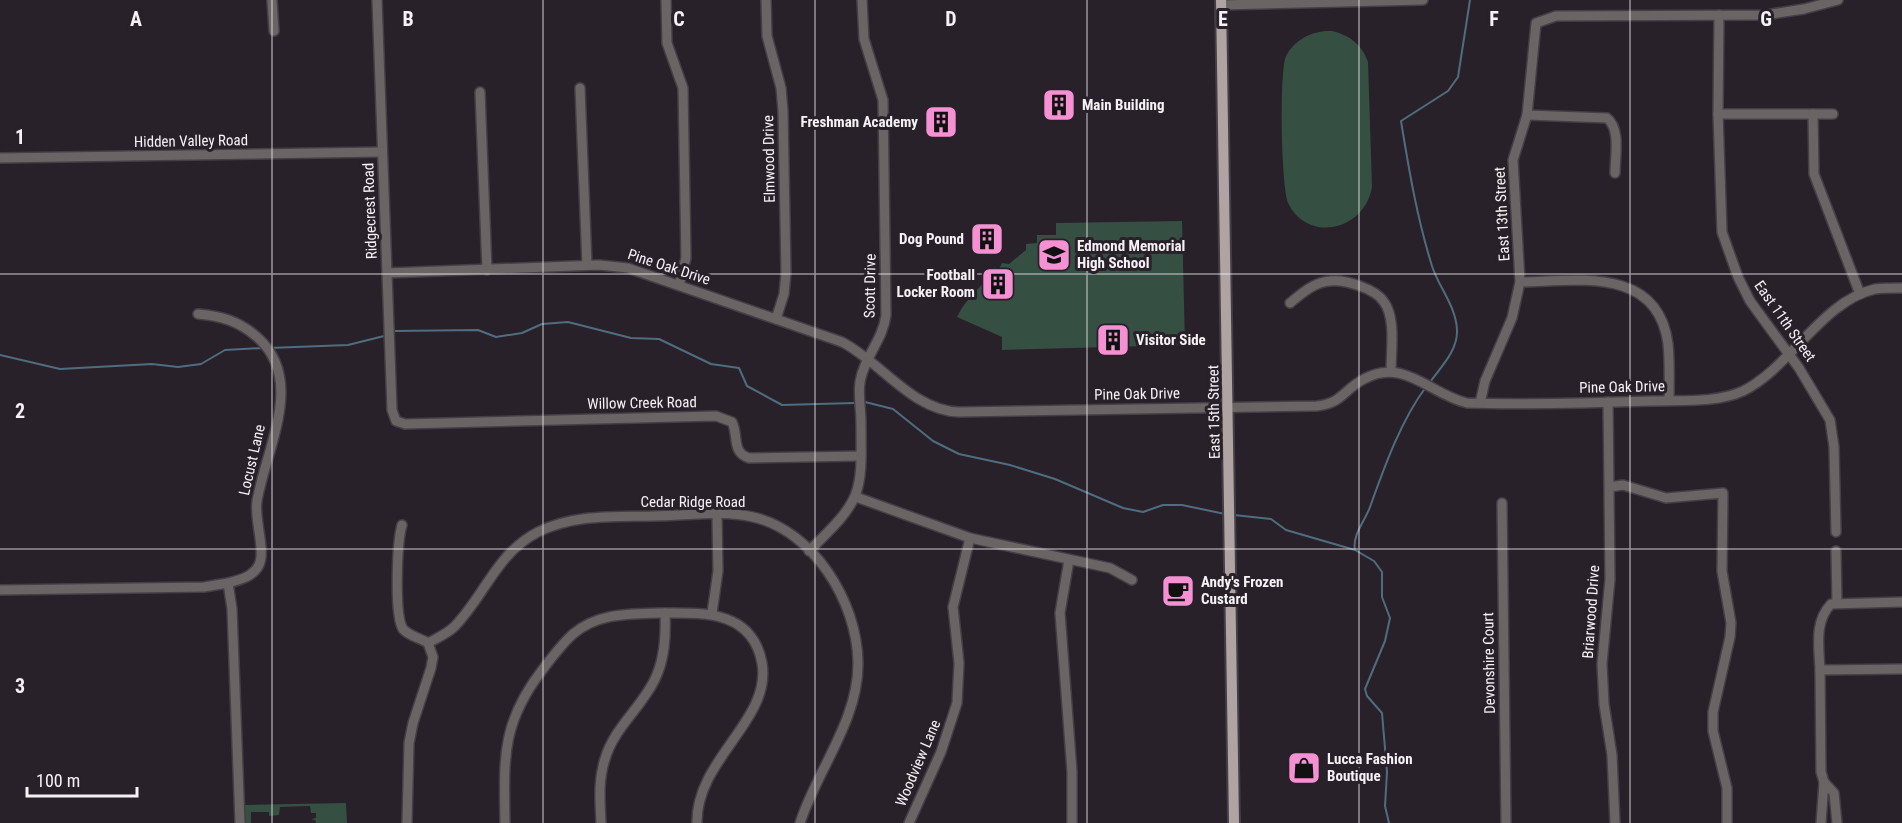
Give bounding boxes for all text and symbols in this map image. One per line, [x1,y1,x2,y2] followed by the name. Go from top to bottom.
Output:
[130,7,142,31] text: A
[402,7,414,31] text: B
[673,7,685,31] text: C
[945,7,957,31] text: D
[1218,7,1228,31] text: E
[1489,7,1499,31] text: F
[1760,7,1772,31] text: G
[1041,87,1077,123] building icon: Main Building
[1082,96,1165,114] place label: Main Building
[923,104,959,140] building icon: Freshman Academy
[800,113,918,131] place label: Freshman Academy
[759,115,779,203] street label: Elmwood Drive
[15,125,25,149] text: 1
[134,131,248,151] street label: Hidden Valley Road
[359,162,381,260] street label: Ridgecrest Road
[1491,166,1513,262] street label: East 13th Street
[969,221,1005,257] building icon: Dog Pound
[899,230,964,248] place label: Dog Pound
[1036,237,1072,273] school or university icon: Edmond Memorial High School
[1077,237,1185,272] place label: Edmond Memorial High School
[625,245,713,289] street label: Pine Oak Drive
[860,254,880,318] street label: Scott Drive
[896,266,975,301] place label: Football Locker Room
[980,266,1016,302] building icon: Football Locker Room
[1751,277,1819,365] street label: East 11th Street
[1095,322,1131,358] building icon: Visitor Side
[1136,331,1206,349] place label: Visitor Side
[1204,365,1224,459] street label: East 15th Street
[1579,377,1665,397] street label: Pine Oak Drive
[1094,384,1180,404] street label: Pine Oak Drive
[587,393,697,413] street label: Willow Creek Road
[15,399,25,423] text: 2
[235,423,269,497] street label: Locust Lane
[640,493,746,511] street label: Cedar Ridge Road
[1579,565,1603,659] street label: Briarwood Drive
[1160,573,1196,609] cafe icon: Andy's Frozen Custard
[1201,573,1283,608] place label: Andy's Frozen Custard
[1479,612,1499,714] street label: Devonshire Court
[15,674,25,698] text: 3
[892,717,944,809] street label: Woodview Lane
[1286,750,1322,786] shop icon: Lucca Fashion Boutique
[1327,750,1413,785] place label: Lucca Fashion Boutique
[27,760,136,798] scale bar
[36,770,80,791] text: 100 m

